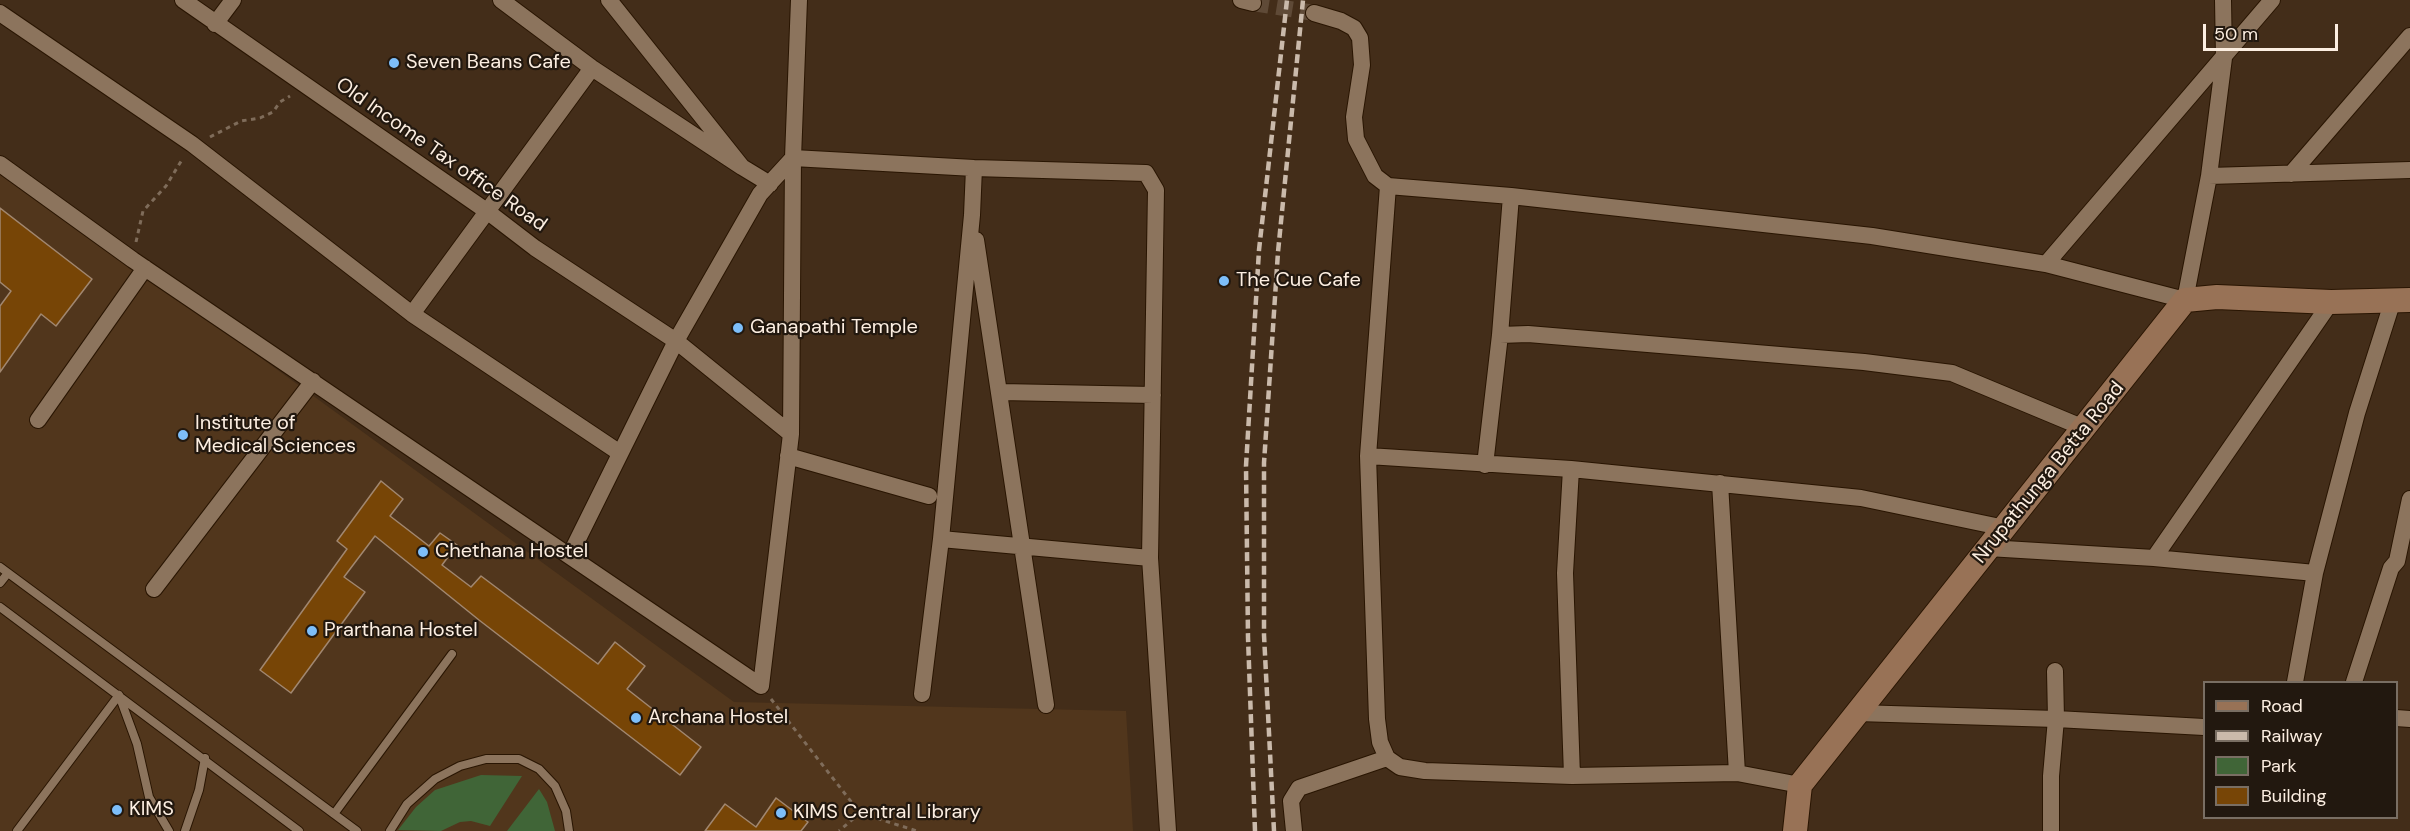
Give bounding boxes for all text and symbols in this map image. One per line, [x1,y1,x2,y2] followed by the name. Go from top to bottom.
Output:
[2206,12,2341,50] scale bar
[2214,22,2258,46] text: 50 m
[406,51,571,75] place label: Seven Beans Cafe
[387,56,401,70] marker: Seven Beans Cafe
[331,73,551,237] street label: Old Income Tax office Road
[1236,269,1361,293] place label: The Cue Cafe
[1217,274,1231,288] marker: The Cue Cafe
[750,316,918,340] place label: Ganapathi Temple
[731,321,745,335] marker: Ganapathi Temple
[1968,377,2130,569] street label: Nrupathunga Betta Road
[195,412,356,459] place label: Institute of Medical Sciences
[176,428,190,442] marker: Institute of Medical Sciences
[435,540,588,564] place label: Chethana Hostel
[416,545,430,559] marker: Chethana Hostel
[324,619,478,643] place label: Prarthana Hostel
[305,624,319,638] marker: Prarthana Hostel
[2203,681,2398,819] legend
[2261,694,2303,718] text: Road
[648,706,788,730] place label: Archana Hostel
[629,711,643,725] marker: Archana Hostel
[2261,724,2323,748] text: Railway
[2261,754,2297,778] text: Park
[2261,784,2326,808] text: Building
[129,798,174,822] place label: KIMS
[793,801,981,825] place label: KIMS Central Library
[110,803,124,817] marker: KIMS
[774,806,788,820] marker: KIMS Central Library

